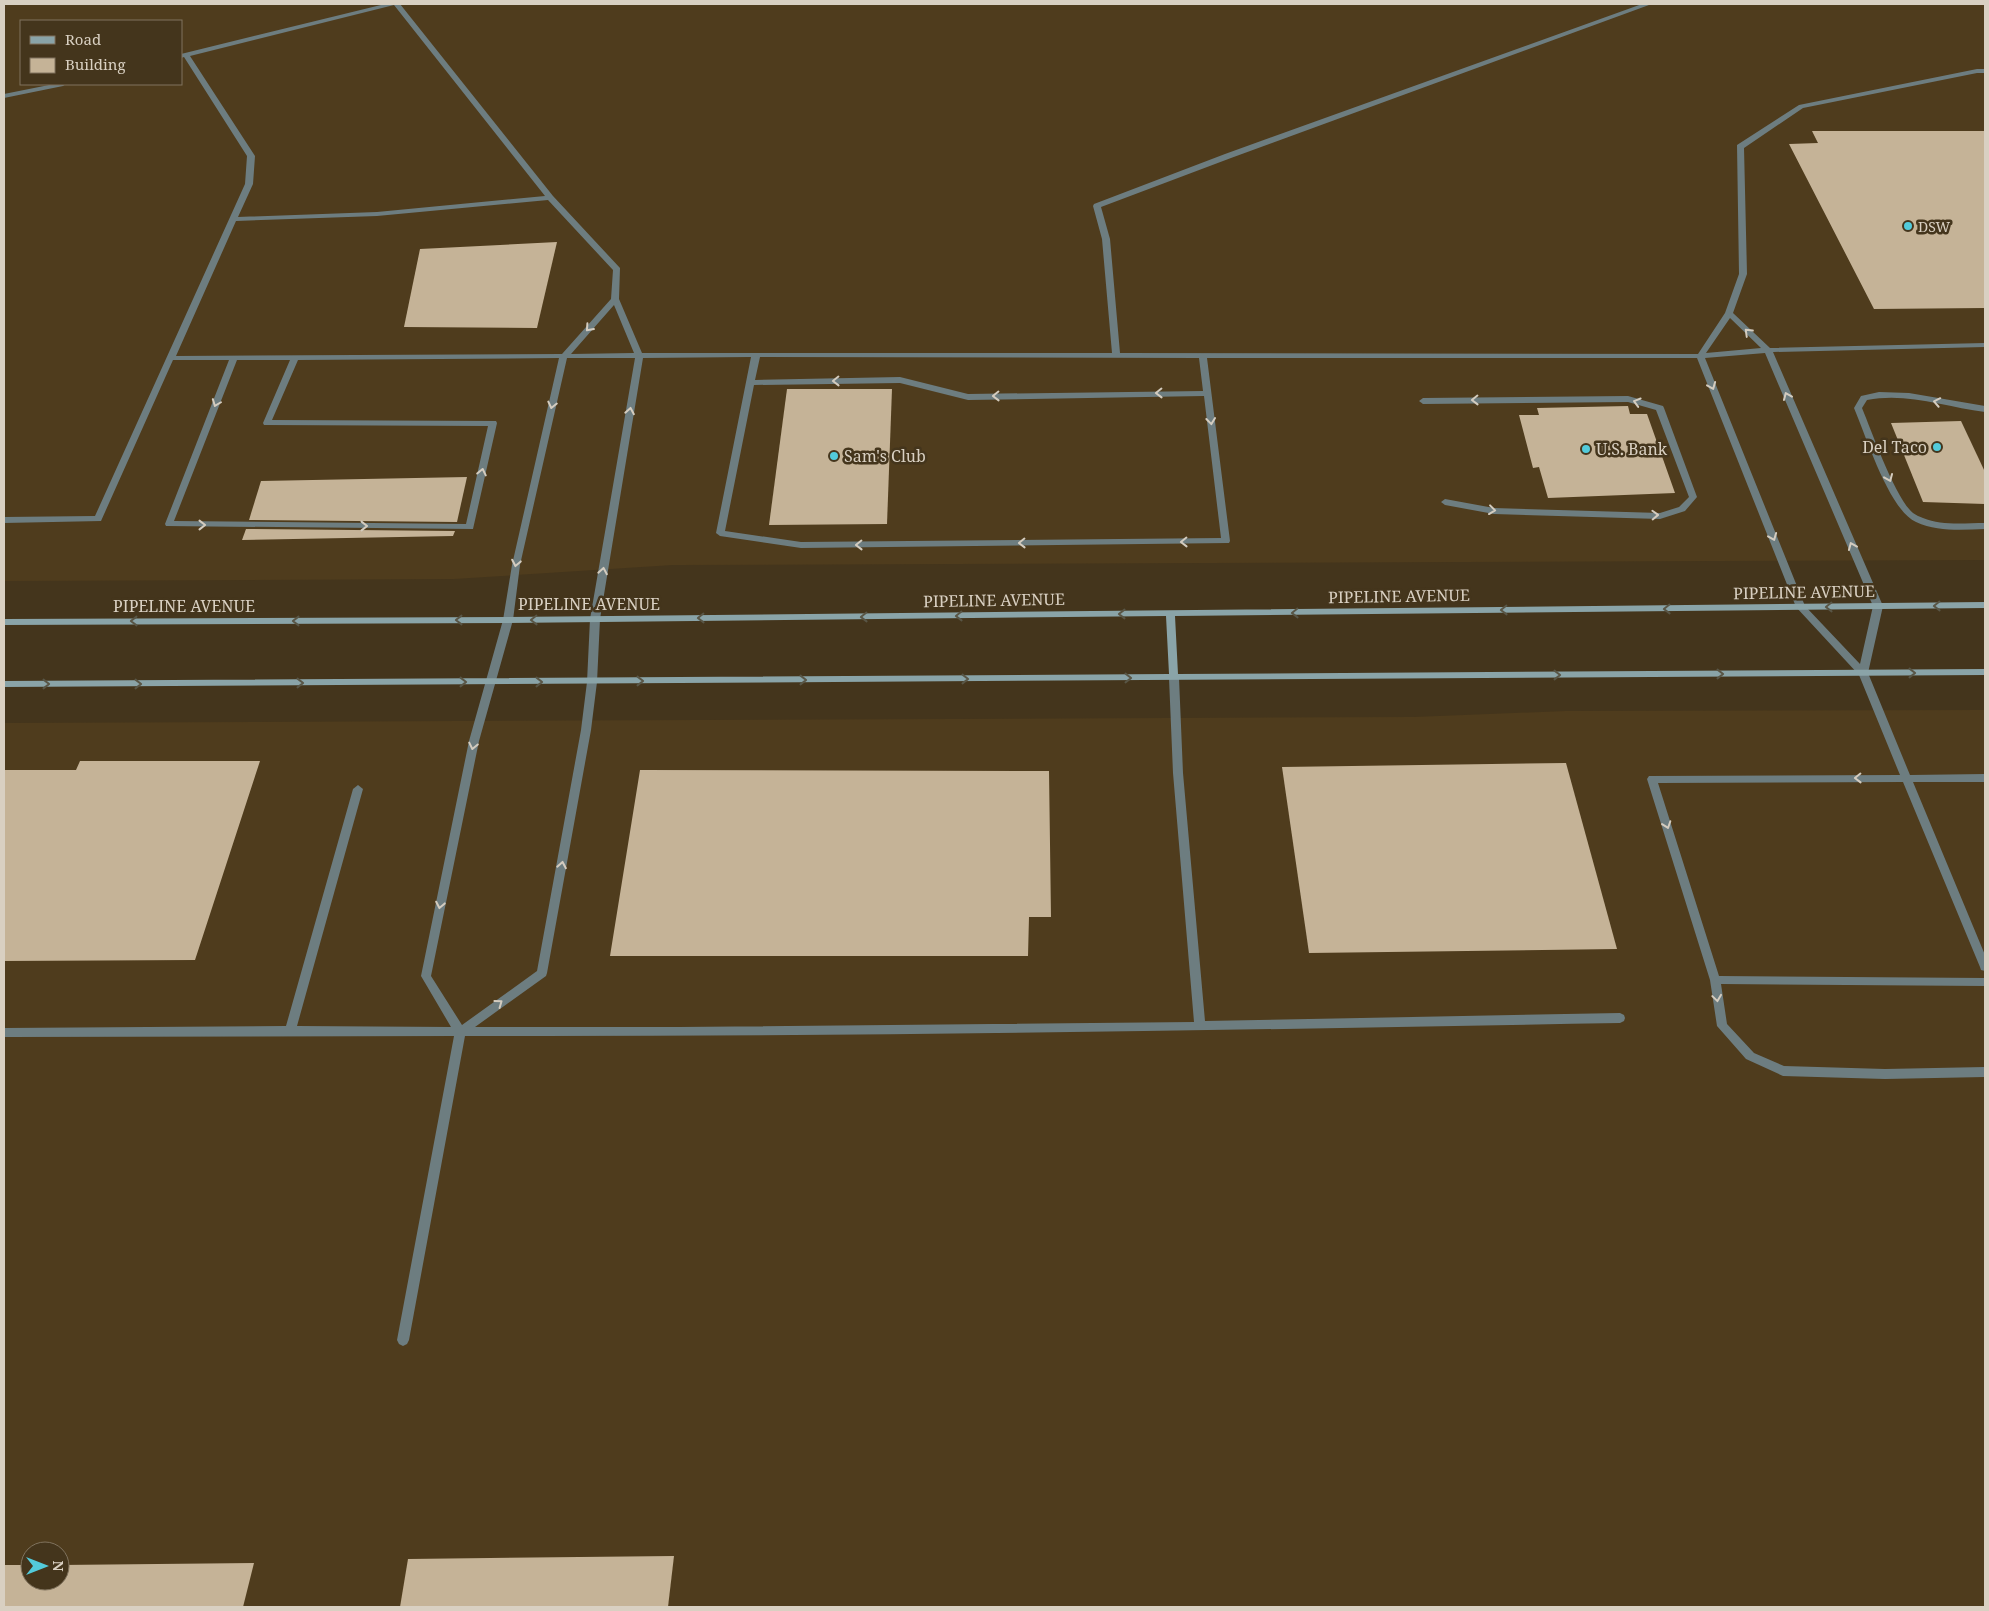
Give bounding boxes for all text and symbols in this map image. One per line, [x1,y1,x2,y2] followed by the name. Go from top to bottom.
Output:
[20,20,182,85] legend
[65,29,101,49] text: Road
[65,54,126,74] text: Building
[1918,217,1951,236] place label: DSW
[1902,220,1914,232] marker: DSW
[586,322,595,331] one-way arrow
[1745,329,1754,338] one-way arrow
[832,376,840,386] one-way arrow
[1706,381,1716,390] one-way arrow
[1155,388,1162,398] one-way arrow
[992,391,1000,401] one-way arrow
[1783,392,1794,401] one-way arrow
[1471,395,1478,405] one-way arrow
[1634,397,1642,407] one-way arrow
[1933,397,1942,407] one-way arrow
[212,398,222,407] one-way arrow
[547,400,558,409] one-way arrow
[624,406,635,414] one-way arrow
[1205,418,1216,426] one-way arrow
[1862,436,1927,458] place label: Del Taco
[1596,438,1668,460] place label: U.S. Bank
[1931,441,1943,453] marker: Del Taco
[1580,443,1592,455] marker: U.S. Bank
[844,445,926,467] place label: Sam's Club
[828,450,840,462] marker: Sam's Club
[476,467,487,476] one-way arrow
[1882,473,1893,482] one-way arrow
[1488,505,1497,515] one-way arrow
[1651,510,1659,520] one-way arrow
[198,520,206,530] one-way arrow
[361,521,369,531] one-way arrow
[1767,532,1777,541] one-way arrow
[1180,537,1188,547] one-way arrow
[1018,538,1026,548] one-way arrow
[855,540,863,550] one-way arrow
[1847,542,1857,550] one-way arrow
[512,559,522,568] one-way arrow
[598,567,608,575] one-way arrow
[1733,580,1875,604] street label: PIPELINE AVENUE
[1328,584,1470,608] street label: PIPELINE AVENUE
[923,588,1065,612] street label: PIPELINE AVENUE
[518,593,660,615] street label: PIPELINE AVENUE
[113,595,255,617] street label: PIPELINE AVENUE
[1932,601,1940,611] one-way arrow
[1825,602,1832,612] one-way arrow
[1662,604,1670,614] one-way arrow
[1500,605,1508,615] one-way arrow
[1291,607,1299,618] one-way arrow
[1117,609,1125,619] one-way arrow
[954,611,962,621] one-way arrow
[860,612,868,622] one-way arrow
[697,613,705,623] one-way arrow
[455,615,462,625] one-way arrow
[530,615,538,625] one-way arrow
[130,616,138,626] one-way arrow
[292,616,300,626] one-way arrow
[1908,668,1916,678] one-way arrow
[1716,669,1724,679] one-way arrow
[1554,670,1561,680] one-way arrow
[1124,673,1132,683] one-way arrow
[962,674,970,684] one-way arrow
[800,675,807,685] one-way arrow
[637,676,645,686] one-way arrow
[460,677,467,687] one-way arrow
[535,677,543,687] one-way arrow
[134,678,142,689] one-way arrow
[297,678,305,688] one-way arrow
[43,679,51,689] one-way arrow
[468,742,478,751] one-way arrow
[1854,773,1862,783] one-way arrow
[1661,821,1671,829] one-way arrow
[556,860,566,869] one-way arrow
[436,901,446,910] one-way arrow
[1712,994,1722,1002] one-way arrow
[493,1000,503,1009] one-way arrow
[20,1541,70,1591] north arrow
[49,1560,68,1572] text: N

